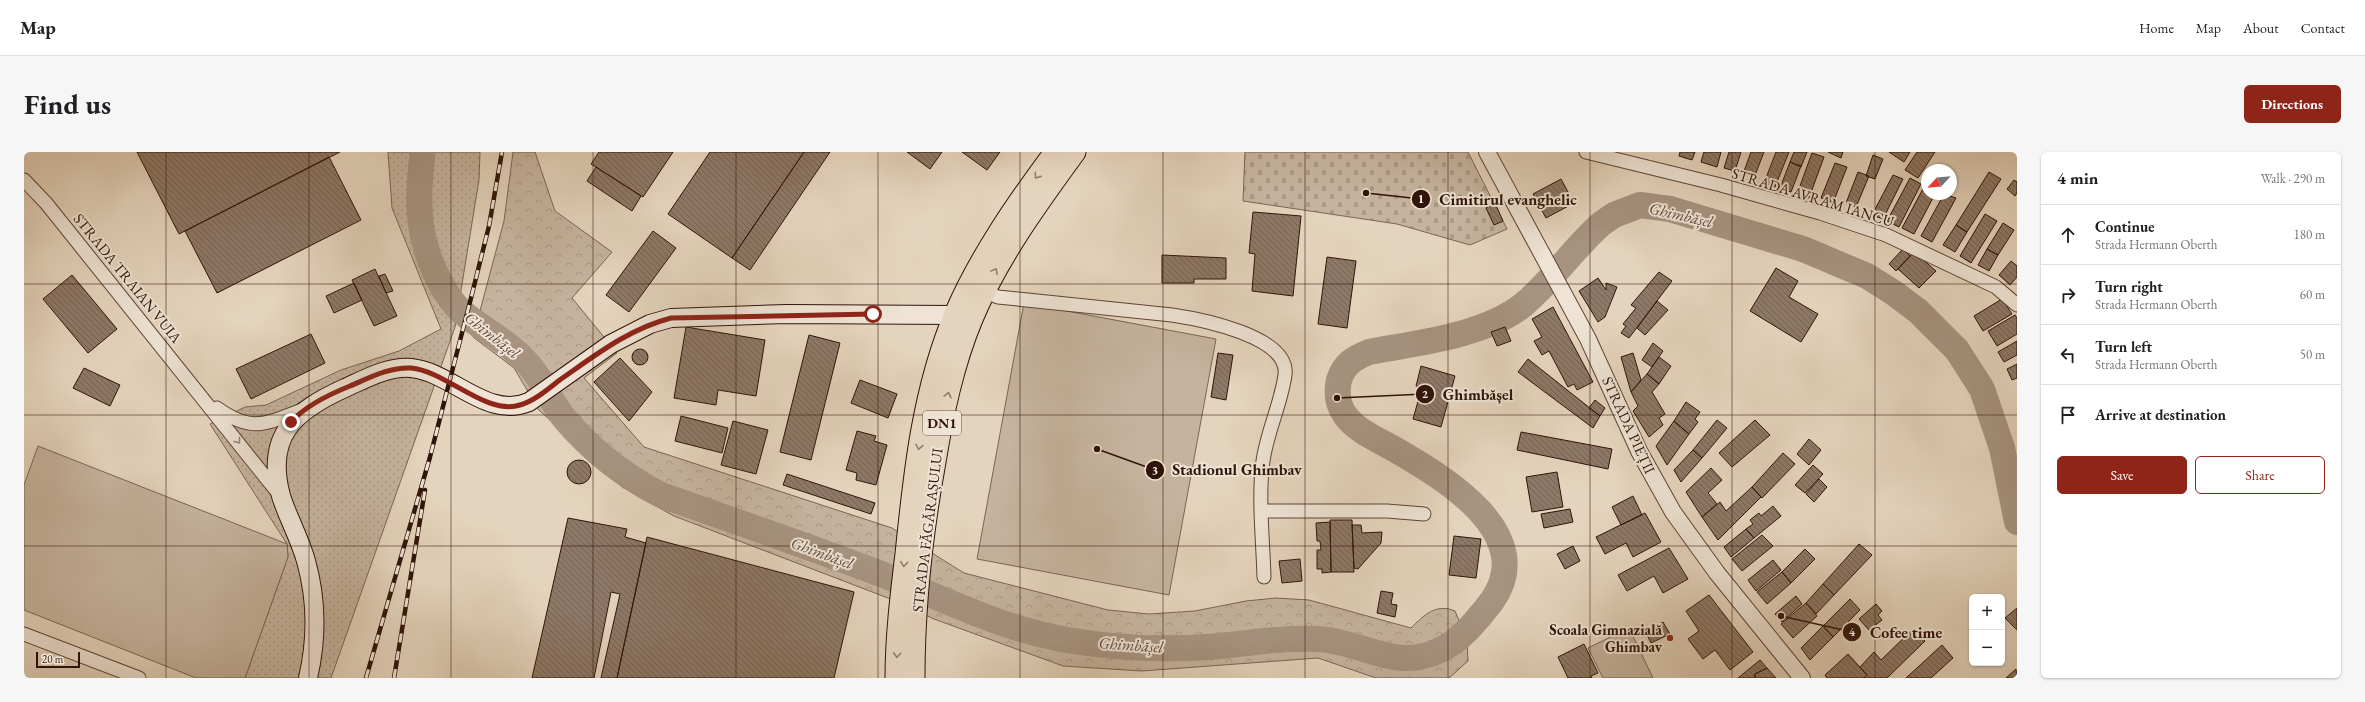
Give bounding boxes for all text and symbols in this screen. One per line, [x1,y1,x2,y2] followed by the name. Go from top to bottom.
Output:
[20,15,56,40] text: Map
[2139,19,2174,37] text: Home
[2196,19,2221,37] text: Map
[2243,19,2279,37] text: About
[2301,19,2345,37] text: Contact
[2244,85,2341,123] button: Directions
[24,86,111,122] text: Find us
[1730,163,1896,231] street label: STRADA AVRAM IANCU
[1921,164,1957,200] north arrow
[2057,167,2098,189] text: 4 min
[2261,170,2325,187] text: Walk · 290 m
[1035,172,1042,179] one-way arrow
[1411,185,1584,213] callout: Cimitirul evanghelic
[1439,189,1577,210] text: Cimitirul evanghelic
[1418,191,1424,207] text: 1
[1647,197,1715,233] water label: Ghimbășel
[70,209,187,347] street label: STRADA TRAIAN VUIA
[2095,217,2155,236] text: Continue
[2057,224,2079,246] icon: ahead
[2294,226,2325,243] text: 180 m
[2095,236,2217,253] text: Strada Hermann Oberth
[991,268,998,275] one-way arrow
[2095,277,2163,296] text: Turn right
[2057,284,2079,306] icon: right
[2300,286,2325,303] text: 60 m
[2095,296,2217,313] text: Strada Hermann Oberth
[864,305,882,323] route start
[460,307,524,363] water label: Ghimbășel
[2095,337,2152,356] text: Turn left
[2057,344,2079,366] icon: left
[2300,346,2325,363] text: 50 m
[2095,356,2217,373] text: Strada Hermann Oberth
[1598,373,1660,477] street label: STRADA PIEȚII
[1415,380,1521,408] callout: Ghimbășel
[1443,384,1514,405] text: Ghimbășel
[1422,386,1429,402] text: 2
[943,392,951,398] one-way arrow
[2057,404,2079,426] icon: arrive
[2095,405,2226,424] text: Arrive at destination
[923,411,961,435] road number: DN1
[282,413,300,431] route end
[234,437,241,444] one-way arrow
[916,444,924,450] one-way arrow
[907,447,947,613] street label: STRADA FĂGĂRAȘULUI
[1145,456,1310,484] callout: Stadionul Ghimbav
[2057,456,2187,494] button: Save
[2195,456,2325,494] button: Share
[1172,459,1302,480] text: Stadionul Ghimbav
[1152,462,1158,478] text: 3
[788,532,856,574] water label: Ghimbășel
[900,561,909,567] one-way arrow
[1969,594,2005,666] map controls
[1969,594,2005,630] button: +
[1842,618,1950,646] callout: Cofee time
[1549,620,1663,656] place label: Scoala Gimnazială Ghimbav
[1870,622,1942,643] text: Cofee time
[1849,624,1856,640] text: 4
[1969,630,2005,666] button: −
[1098,632,1164,658] water label: Ghimbășel
[1665,633,1675,643] marker: Scoala Gimnazială Ghimbav
[36,650,80,669] scale bar
[42,652,63,666] text: 20 m
[893,652,902,658] one-way arrow

